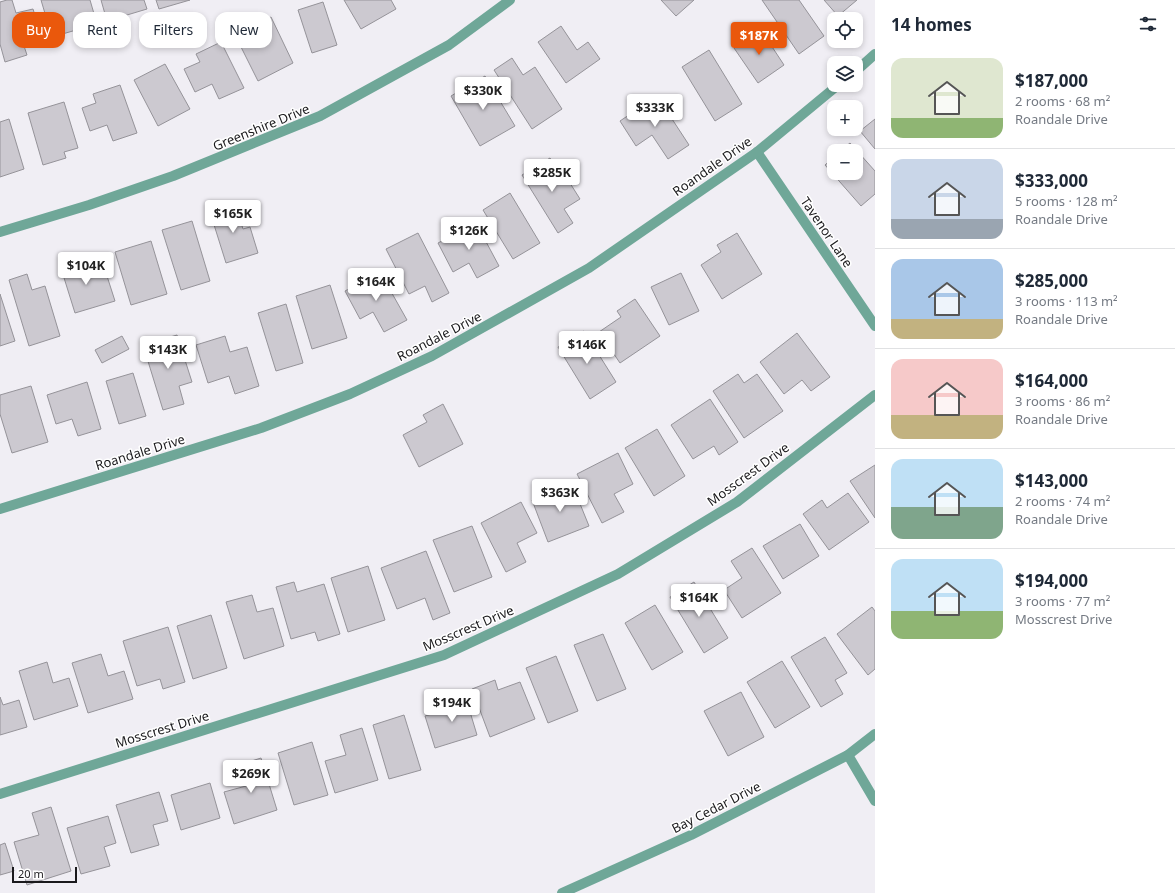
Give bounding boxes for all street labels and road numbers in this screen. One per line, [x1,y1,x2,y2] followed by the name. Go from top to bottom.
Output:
[210,99,312,155] street label: Greenshire Drive
[669,132,755,200] street label: Roandale Drive
[797,193,857,271] street label: Tavenor Lane
[394,307,484,365] street label: Roandale Drive
[93,430,187,474] street label: Roandale Drive
[703,438,793,510] street label: Mosscrest Drive
[420,601,516,655] street label: Mosscrest Drive
[113,706,211,752] street label: Mosscrest Drive
[668,777,764,837] street label: Bay Cedar Drive

